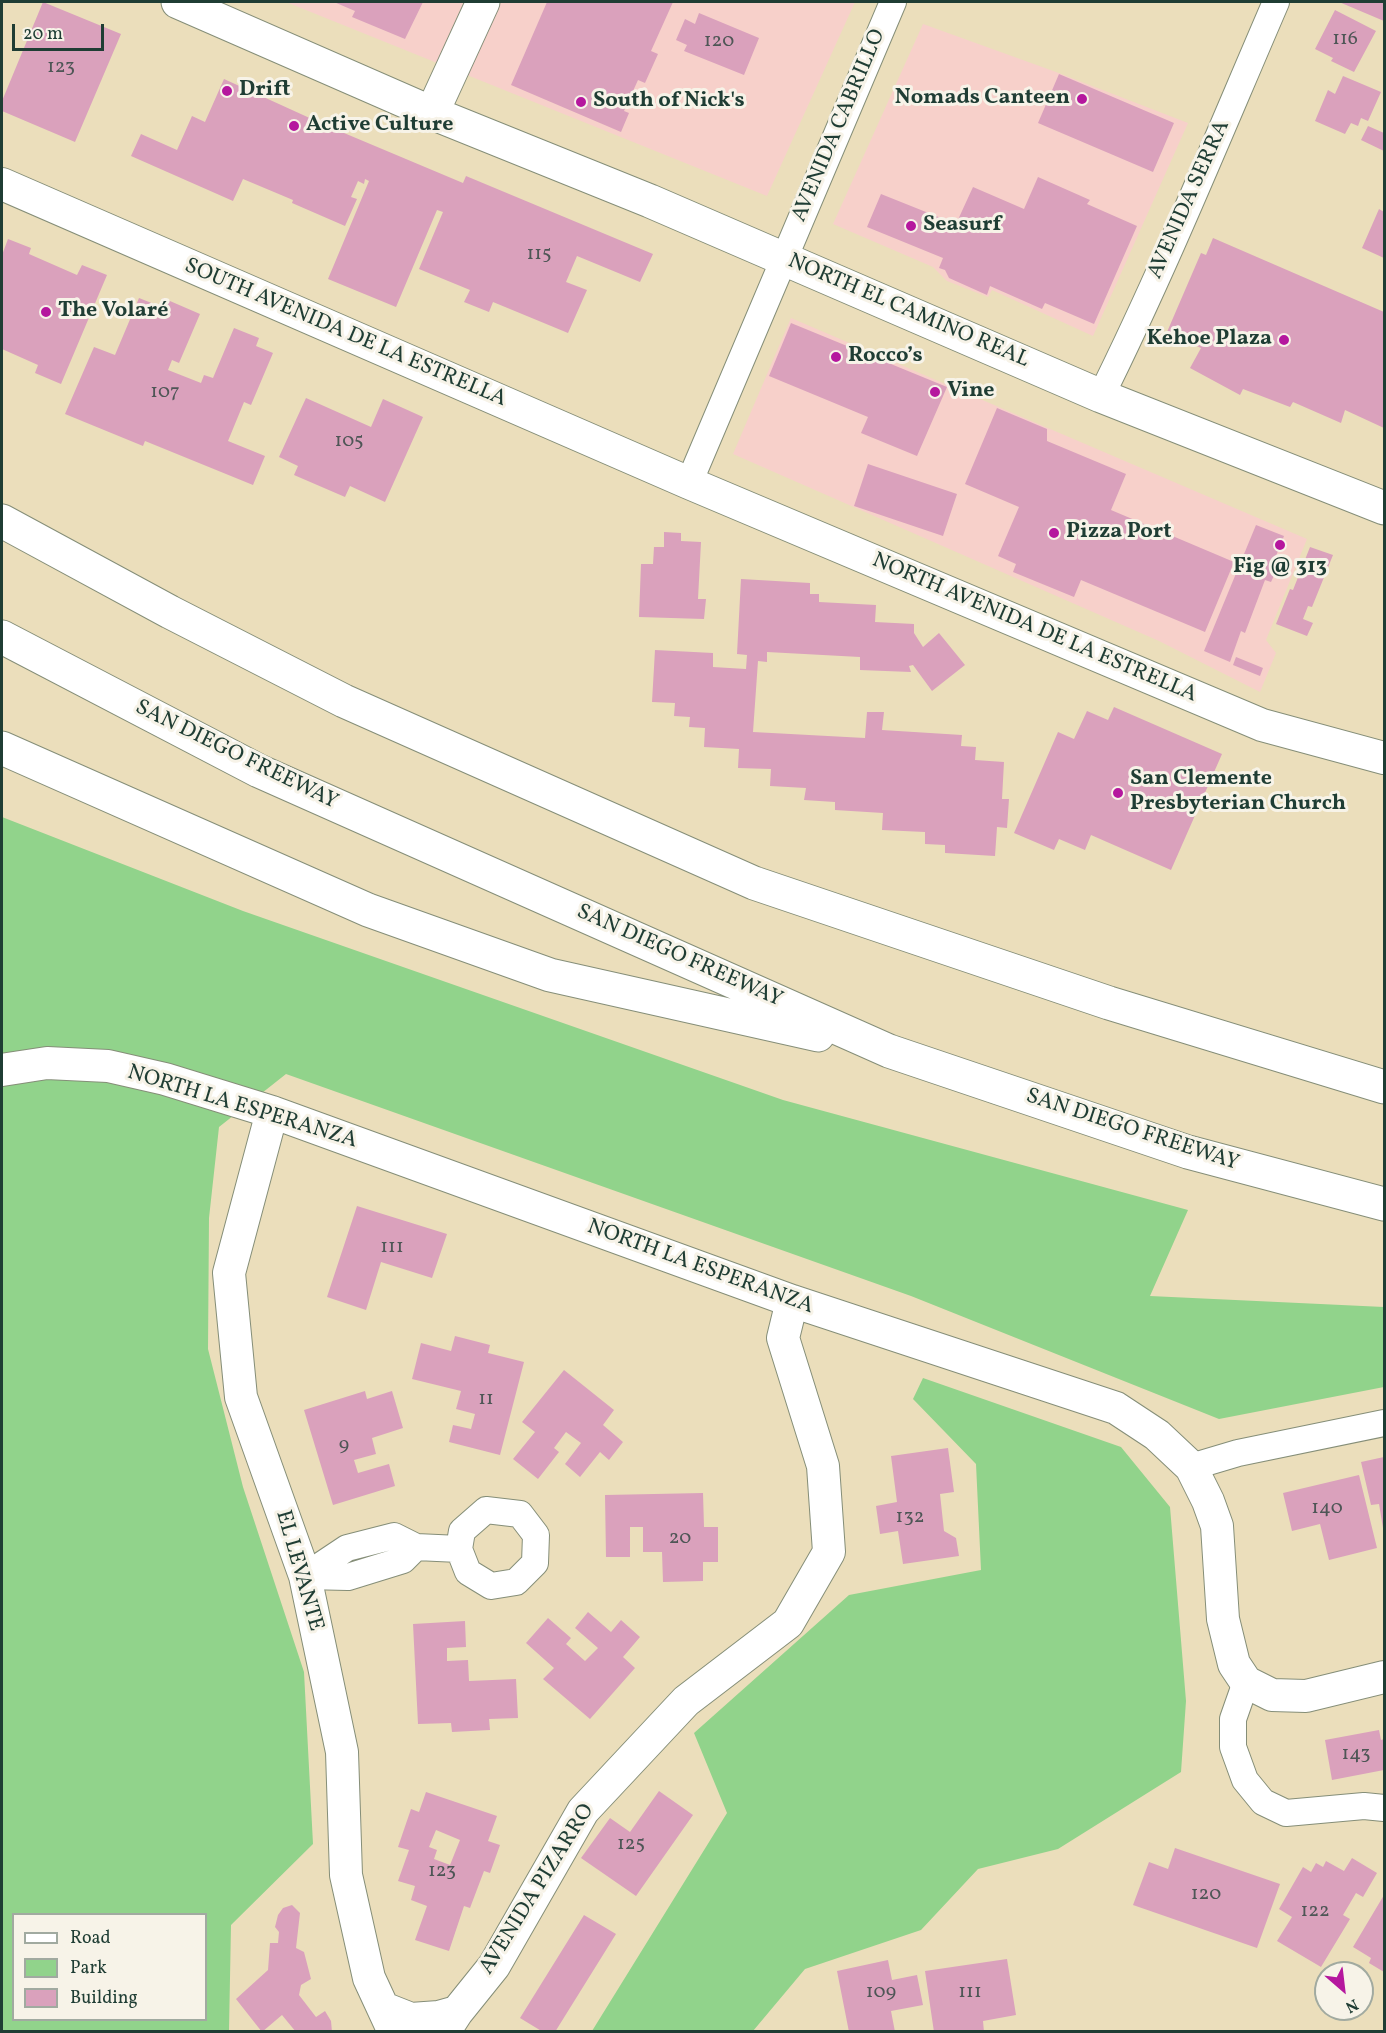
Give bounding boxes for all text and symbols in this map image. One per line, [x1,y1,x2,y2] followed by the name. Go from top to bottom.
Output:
[15,12,106,50] scale bar
[23,22,63,47] text: 20 m
[787,26,893,226] street label: AVENIDA CABRILLO
[1332,28,1358,52] house number: 116
[704,30,734,54] house number: 120
[47,56,75,80] house number: 123
[239,78,290,104] place label: Drift
[220,84,234,98] marker: Drift
[895,86,1070,112] place label: Nomads Canteen
[593,89,745,115] place label: South of Nick's
[1075,92,1089,106] marker: Nomads Canteen
[574,95,588,109] marker: South of Nick's
[306,113,453,139] place label: Active Culture
[1143,116,1237,284] street label: AVENIDA SERRA
[287,119,301,133] marker: Active Culture
[923,213,1001,239] place label: Seasurf
[904,219,918,233] marker: Seasurf
[526,243,552,267] house number: 115
[783,249,1033,375] street label: NORTH EL CAMINO REAL
[180,254,510,414] street label: SOUTH AVENIDA DE LA ESTRELLA
[58,299,168,325] place label: The Volaré
[39,305,53,319] marker: The Volaré
[1147,327,1272,353] place label: Kehoe Plaza
[1277,333,1291,347] marker: Kehoe Plaza
[848,344,923,370] place label: Rocco’s
[829,350,843,364] marker: Rocco’s
[947,379,995,405] place label: Vine
[150,381,180,405] house number: 107
[928,385,942,399] marker: Vine
[334,430,364,454] house number: 105
[1066,520,1171,546] place label: Pizza Port
[1047,526,1061,540] marker: Pizza Port
[1273,538,1287,552] marker: Fig @ 313
[868,548,1200,710] street label: NORTH AVENIDA DE LA ESTRELLA
[1233,555,1327,581] place label: Fig @ 313
[130,695,342,817] street label: SAN DIEGO FREEWAY
[1130,767,1346,818] place label: San Clemente Presbyterian Church
[1111,786,1125,800] marker: San Clemente Presbyterian Church
[572,900,786,1014] street label: SAN DIEGO FREEWAY
[124,1060,360,1156] street label: NORTH LA ESPERANZA
[1022,1084,1242,1178] street label: SAN DIEGO FREEWAY
[583,1215,817,1321] street label: NORTH LA ESPERANZA
[380,1236,404,1260] house number: 111
[478,1388,494,1412] house number: 11
[339,1434,349,1458] house number: 9
[1311,1497,1343,1521] house number: 140
[896,1506,924,1530] house number: 132
[268,1508,328,1634] street label: EL LEVANTE
[669,1527,691,1551] house number: 20
[1341,1743,1371,1767] house number: 143
[475,1800,601,1980] street label: AVENIDA PIZARRO
[617,1833,645,1857] house number: 125
[428,1860,456,1884] house number: 123
[1191,1883,1221,1907] house number: 120
[1300,1900,1330,1924] house number: 122
[12,1913,207,2021] legend
[70,1926,111,1951] text: Road
[70,1956,107,1981] text: Park
[1314,1961,1374,2021] north arrow
[866,1981,896,2005] house number: 109
[958,1981,982,2005] house number: 111
[70,1986,138,2011] text: Building
[1341,1993,1362,2018] text: N

